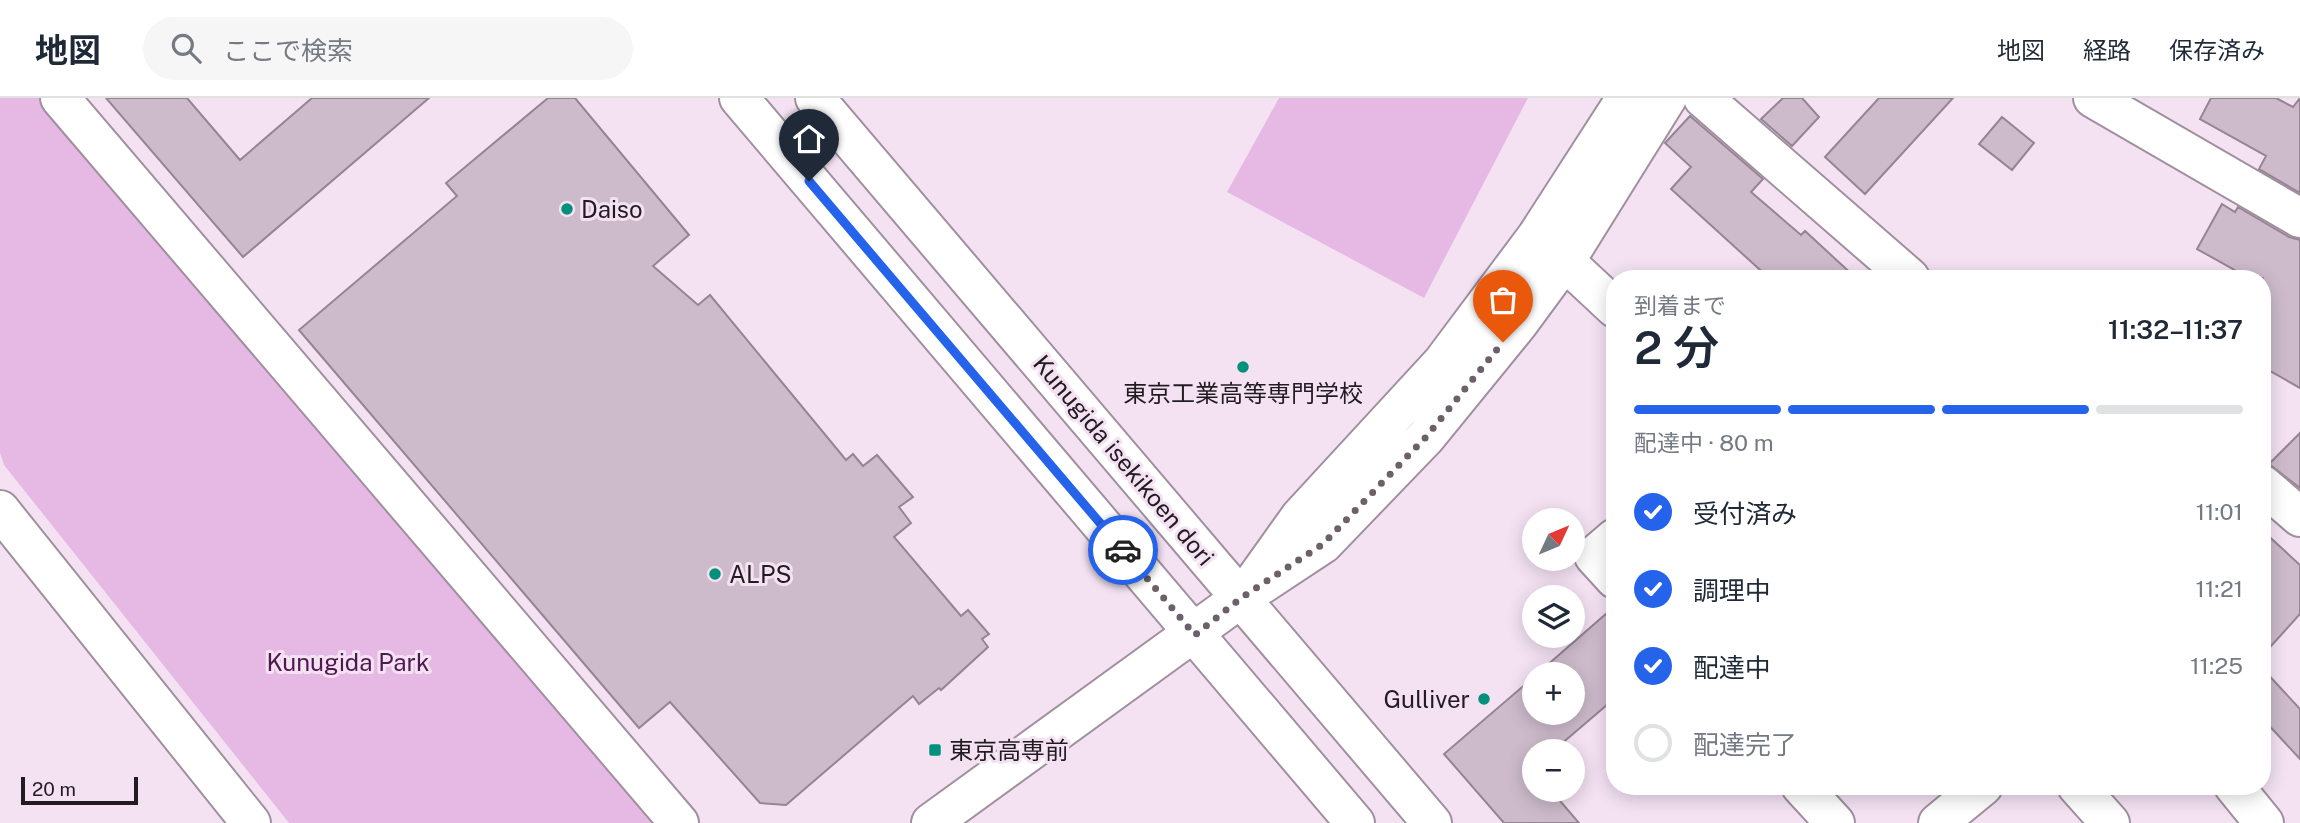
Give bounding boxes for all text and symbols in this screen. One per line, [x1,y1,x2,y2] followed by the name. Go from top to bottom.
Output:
[143,17,633,80] search box
[167,29,205,67] icon: search
[35,31,101,69] text: 地図
[223,35,353,66] text: ここで検索
[1997,36,2045,64] text: 地図
[2083,36,2131,64] text: 経路
[2169,36,2265,64] text: 保存済み
[779,109,839,181] pin
[790,120,828,158] icon: home
[581,195,643,223] place label: Daiso
[559,201,575,217] marker: Daiso
[1473,270,1533,342] pin
[1484,281,1522,319] icon: bag
[1634,292,1726,319] text: 到着まで
[2108,314,2243,345] text: 11:32–11:37
[1634,320,1719,374] text: 2 分
[1028,349,1220,571] street label: Kunugida isekikoen dori
[1235,359,1251,375] marker: 東京工業高等専門学校
[1123,379,1363,407] place label: 東京工業高等専門学校
[1634,429,1774,456] text: 配達中 · 80 m
[1634,493,1672,531] icon: check
[1693,498,1797,529] text: 受付済み
[2196,498,2243,525] text: 11:01
[1522,508,1586,570] north arrow
[1522,508,1585,802] map controls
[1088,515,1158,585] courier
[1104,531,1142,569] icon: car
[729,560,792,588] place label: ALPS
[707,566,723,582] marker: ALPS
[1634,570,1672,608] icon: check
[1693,575,1771,606] text: 調理中
[2196,575,2243,602] text: 11:21
[1522,585,1585,648] button: layers
[1634,647,1672,685] icon: check
[267,648,429,676] park label: Kunugida Park
[1693,652,1771,683] text: 配達中
[2190,652,2243,679] text: 11:25
[1522,662,1585,725] button: +
[1383,685,1470,713] place label: Gulliver
[1476,691,1492,707] marker: Gulliver
[1693,729,1797,760] text: 配達完了
[949,736,1069,764] place label: 東京高専前
[1522,739,1585,802] button: −
[927,742,943,758] marker: 東京高専前
[21,774,138,806] scale bar
[32,778,76,800] text: 20 m

